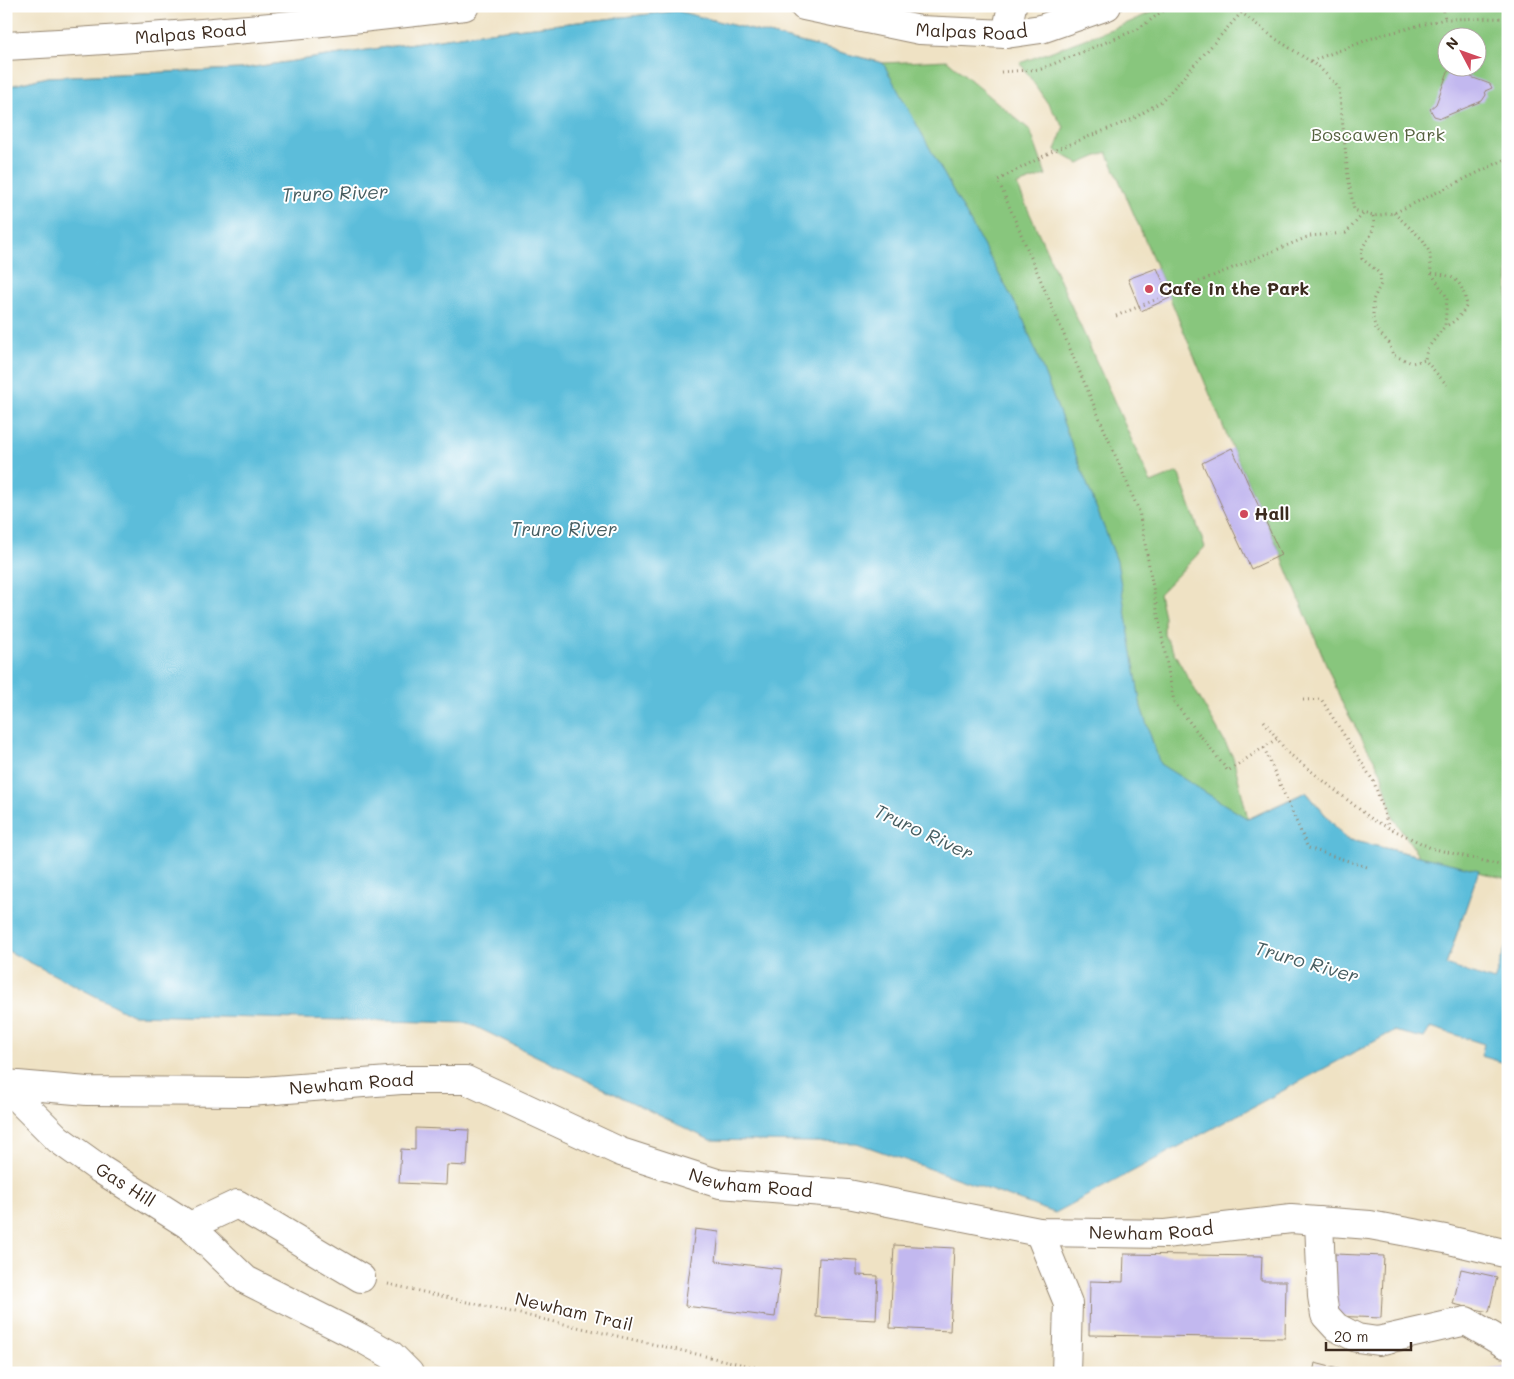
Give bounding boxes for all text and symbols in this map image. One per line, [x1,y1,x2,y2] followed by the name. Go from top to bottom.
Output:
[134,16,247,49] street label: Malpas Road
[915,17,1029,45] street label: Malpas Road
[1436,28,1486,78] north arrow
[1441,33,1462,53] text: N
[1311,122,1445,146] park label: Boscawen Park
[281,178,389,207] water label: Truro River
[1159,276,1309,300] place label: Cafe in the Park
[1143,283,1155,295] marker: Cafe in the Park
[1254,501,1289,525] place label: Hall
[1238,508,1250,520] marker: Hall
[511,516,617,541] water label: Truro River
[871,798,978,865] water label: Truro River
[1252,935,1362,988] water label: Truro River
[288,1067,414,1100] street label: Newham Road
[91,1156,160,1212] street label: Gas Hill
[686,1162,813,1202] street label: Newham Road
[1089,1215,1214,1245] street label: Newham Road
[513,1286,635,1336] street label: Newham Trail
[1326,1319,1412,1351] scale bar
[1334,1326,1368,1346] text: 20 m

